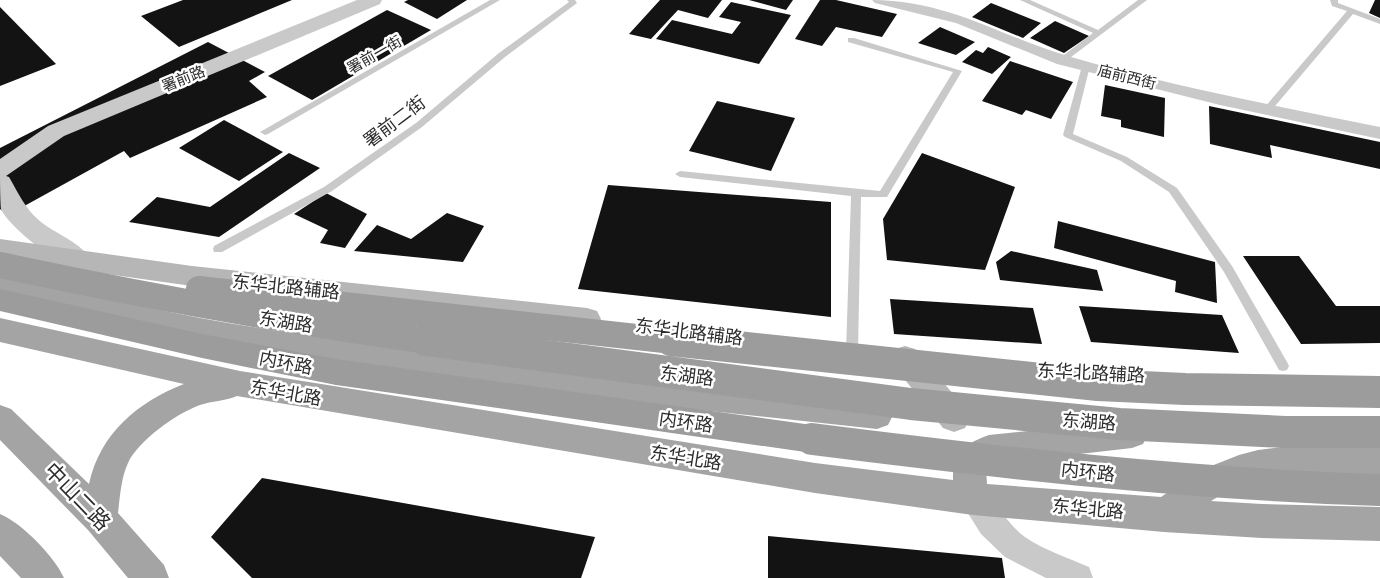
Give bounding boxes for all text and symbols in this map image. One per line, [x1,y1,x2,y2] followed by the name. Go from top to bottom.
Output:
[344,31,404,77] street label: 署前一街
[1096,60,1158,92] street label: 庙前西街
[159,61,207,95] street label: 署前路
[359,91,429,151] street label: 署前二街
[231,269,341,303] street label: 东华北路辅路
[258,306,314,336] street label: 东湖路
[634,314,744,348] street label: 东华北路辅路
[257,346,315,378] street label: 内环路
[1036,358,1146,386] street label: 东华北路辅路
[659,361,715,389] street label: 东湖路
[249,375,323,409] street label: 东华北路
[658,406,714,436] street label: 内环路
[1061,408,1117,434] street label: 东湖路
[649,441,723,473] street label: 东华北路
[39,457,117,535] street label: 中山二路
[1060,457,1116,485] street label: 内环路
[1051,494,1125,522] street label: 东华北路

